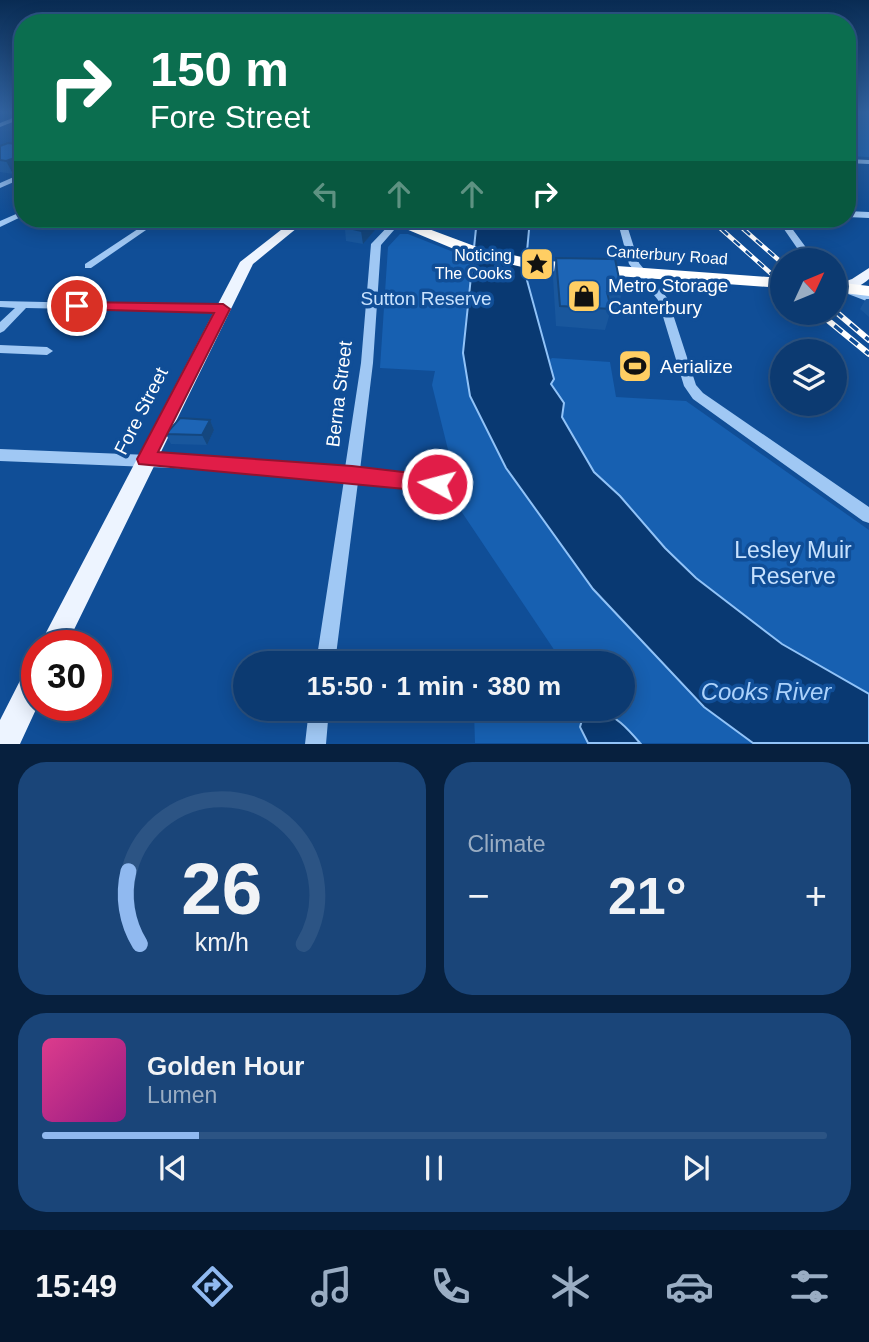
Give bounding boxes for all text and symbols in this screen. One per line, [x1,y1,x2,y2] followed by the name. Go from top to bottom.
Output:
[35,42,126,133] icon: right
[150,42,289,96] text: 150 m
[150,99,310,135] text: Fore Street
[307,175,345,213] icon: left
[380,175,418,213] icon: ahead
[453,175,491,213] icon: ahead
[526,175,564,213] icon: right
[606,242,728,268] street label: Canterbury Road
[518,245,556,283] place icon: Noticing The Cooks
[435,247,512,282] place label: Noticing The Cooks
[770,248,847,326] north arrow
[770,248,847,416] map controls
[608,275,728,318] place label: Metro Storage Canterbury
[47,276,107,336] pin
[565,277,603,315] shop icon: Metro Storage Canterbury
[58,287,96,325] icon: arrive
[361,288,491,309] park label: Sutton Reserve
[322,339,356,448] street label: Berna Street
[770,339,847,416] button: layers
[616,347,654,385] sports icon: Aerialize
[660,356,733,377] place label: Aerialize
[110,363,172,458] street label: Fore Street
[400,447,474,521] position arrow
[734,537,852,589] park label: Lesley Muir Reserve
[21,630,112,721] speed limit sign: 30
[307,671,561,701] text: 15:50 · 1 min · 380 m
[701,678,832,705] water label: Cooks River
[468,831,545,857] text: Climate
[181,849,262,930] text: 26
[608,867,687,925] text: 21°
[468,875,490,917] text: −
[805,875,827,917] text: +
[195,928,249,956] text: km/h
[147,1051,304,1081] text: Golden Hour
[147,1082,217,1108] text: Lumen
[154,1149,192,1187] icon: previous
[415,1149,453,1187] icon: pause
[677,1149,715,1187] icon: next
[188,1262,237,1311] icon: directions
[307,1262,356,1311] icon: music
[426,1262,475,1311] icon: phone
[546,1262,595,1311] icon: climate
[665,1262,714,1311] icon: car
[785,1262,834,1311] icon: filters
[35,1268,117,1304] text: 15:49

